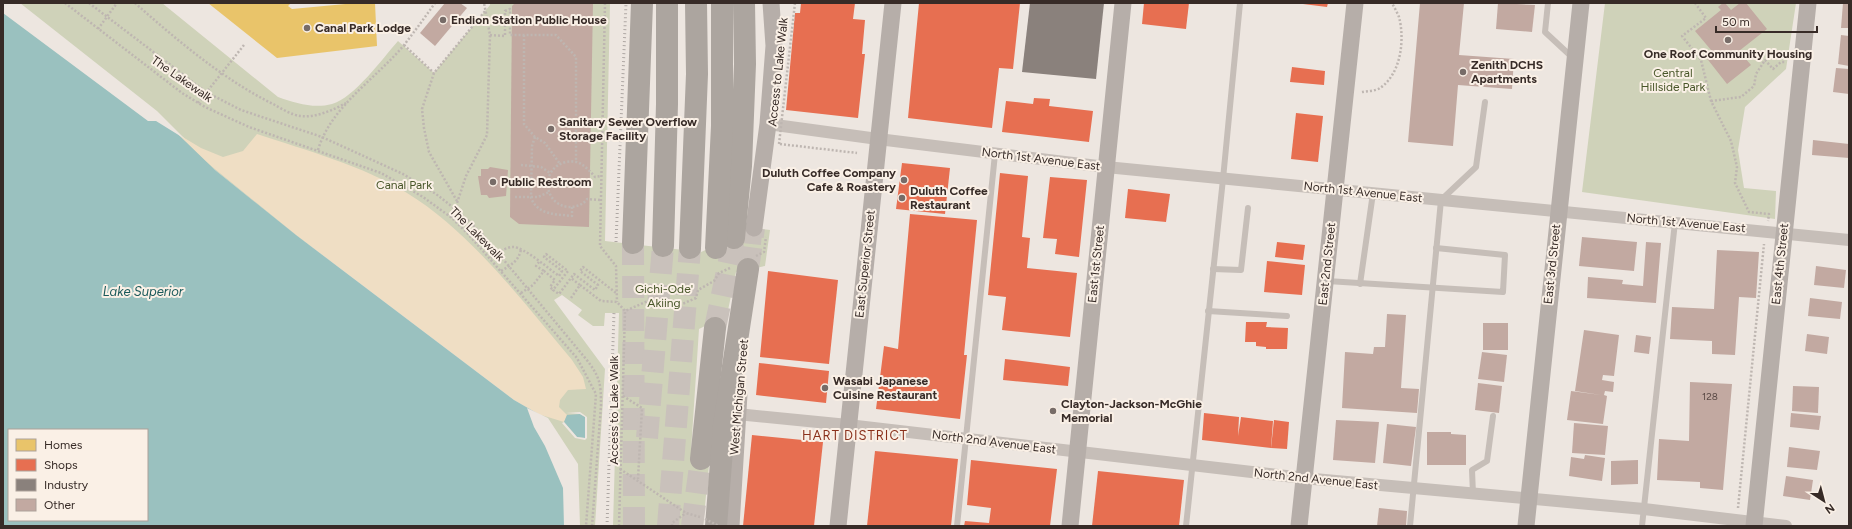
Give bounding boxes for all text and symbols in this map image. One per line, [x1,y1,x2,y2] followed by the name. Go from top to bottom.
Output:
[1716,8,1817,34] scale bar
[451,13,607,27] place label: Endion Station Public House
[438,15,448,25] marker: Endion Station Public House
[1722,15,1750,29] text: 50 m
[765,17,791,127] street label: Access to Lake Walk
[315,21,411,35] place label: Canal Park Lodge
[302,23,312,33] marker: Canal Park Lodge
[1723,35,1733,45] marker: One Roof Community Housing
[1644,47,1812,61] place label: One Roof Community Housing
[149,53,215,105] street label: The Lakewalk
[1471,58,1543,86] place label: Zenith DCHS Apartments
[1641,66,1706,94] park label: Central Hillside Park
[1458,67,1468,77] marker: Zenith DCHS Apartments
[559,115,697,143] place label: Sanitary Sewer Overflow Storage Facility
[546,124,556,134] marker: Sanitary Sewer Overflow Storage Facility
[981,145,1102,173] street label: North 1st Avenue East
[762,166,896,194] place label: Duluth Coffee Company Cafe & Roastery
[501,175,591,189] place label: Public Restroom
[899,175,909,185] marker: Duluth Coffee Company Cafe & Roastery
[488,177,498,187] marker: Public Restroom
[376,178,432,192] park label: Canal Park
[1303,179,1424,205] street label: North 1st Avenue East
[910,184,988,212] place label: Duluth Coffee Restaurant
[897,193,907,203] marker: Duluth Coffee Restaurant
[447,204,507,264] street label: The Lakewalk
[852,209,878,319] street label: East Superior Street
[1626,211,1747,235] street label: North 1st Avenue East
[1316,221,1338,306] street label: East 2nd Street
[1769,222,1791,305] street label: East 4th Street
[1541,223,1563,305] street label: East 3rd Street
[1085,224,1107,304] street label: East 1st Street
[635,282,693,310] park label: Gichi-Ode' Akiing
[103,284,184,299] water label: Lake Superior
[727,338,751,455] street label: West Michigan Street
[607,355,621,465] street label: Access to Lake Walk
[833,374,937,402] place label: Wasabi Japanese Cuisine Restaurant
[820,383,830,393] marker: Wasabi Japanese Cuisine Restaurant
[1702,390,1718,403] house number: 128
[1061,397,1202,425] place label: Clayton-Jackson-McGhie Memorial
[1048,406,1058,416] marker: Clayton-Jackson-McGhie Memorial
[931,427,1057,457] street label: North 2nd Avenue East
[802,428,908,443] district label: HART DISTRICT
[8,429,148,521] legend
[44,438,83,452] text: Homes
[44,458,78,472] text: Shops
[1253,466,1379,493] street label: North 2nd Avenue East
[44,478,89,492] text: Industry
[1804,481,1844,521] north arrow
[44,498,75,512] text: Other
[1822,501,1837,516] text: N

